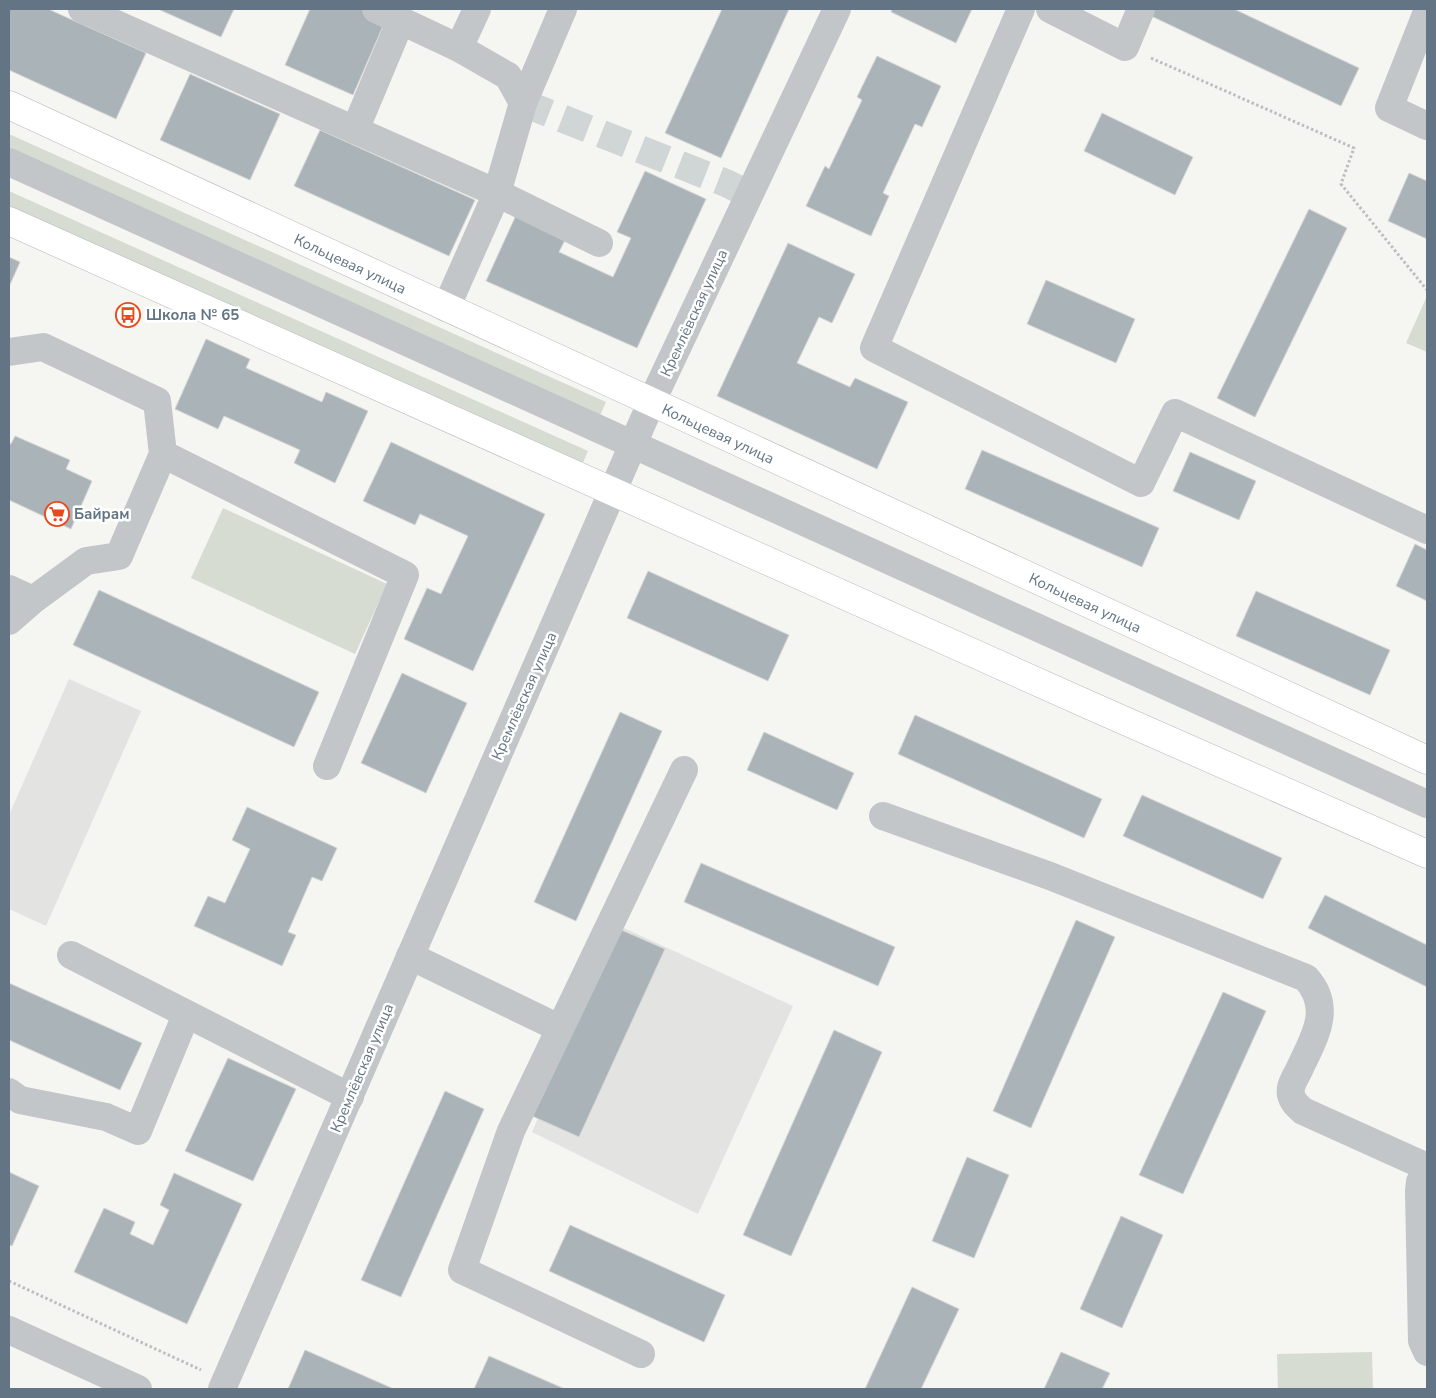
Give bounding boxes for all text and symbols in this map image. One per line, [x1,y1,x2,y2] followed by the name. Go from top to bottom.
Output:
[291,229,409,299] street label: Кольцевая улица
[656,246,732,380] street label: Кремлёвская улица
[115,302,141,328] bus stop icon: Школа № 65
[146,305,239,325] place label: Школа № 65
[659,399,777,469] street label: Кольцевая улица
[44,501,70,527] supermarket icon: Байрам
[74,504,129,524] place label: Байрам
[1026,568,1144,638] street label: Кольцевая улица
[487,629,561,763] street label: Кремлёвская улица
[326,1000,398,1136] street label: Кремлёвская улица

